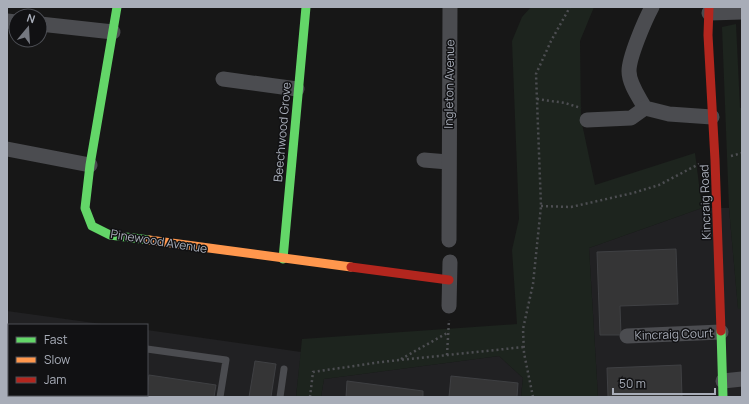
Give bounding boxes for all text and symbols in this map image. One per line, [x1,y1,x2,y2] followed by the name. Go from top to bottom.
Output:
[8,8,48,48] north arrow
[25,10,37,26] text: N
[440,39,458,129] street label: Ingleton Avenue
[269,81,295,183] street label: Beechwood Grove
[695,164,715,240] street label: Kincraig Road
[109,225,209,257] street label: Pinewood Avenue
[8,324,148,396] legend
[634,324,714,344] street label: Kincraig Court
[44,331,68,348] text: Fast
[44,351,70,368] text: Slow
[613,370,715,396] scale bar
[44,371,66,388] text: Jam
[619,375,646,392] text: 50 m

